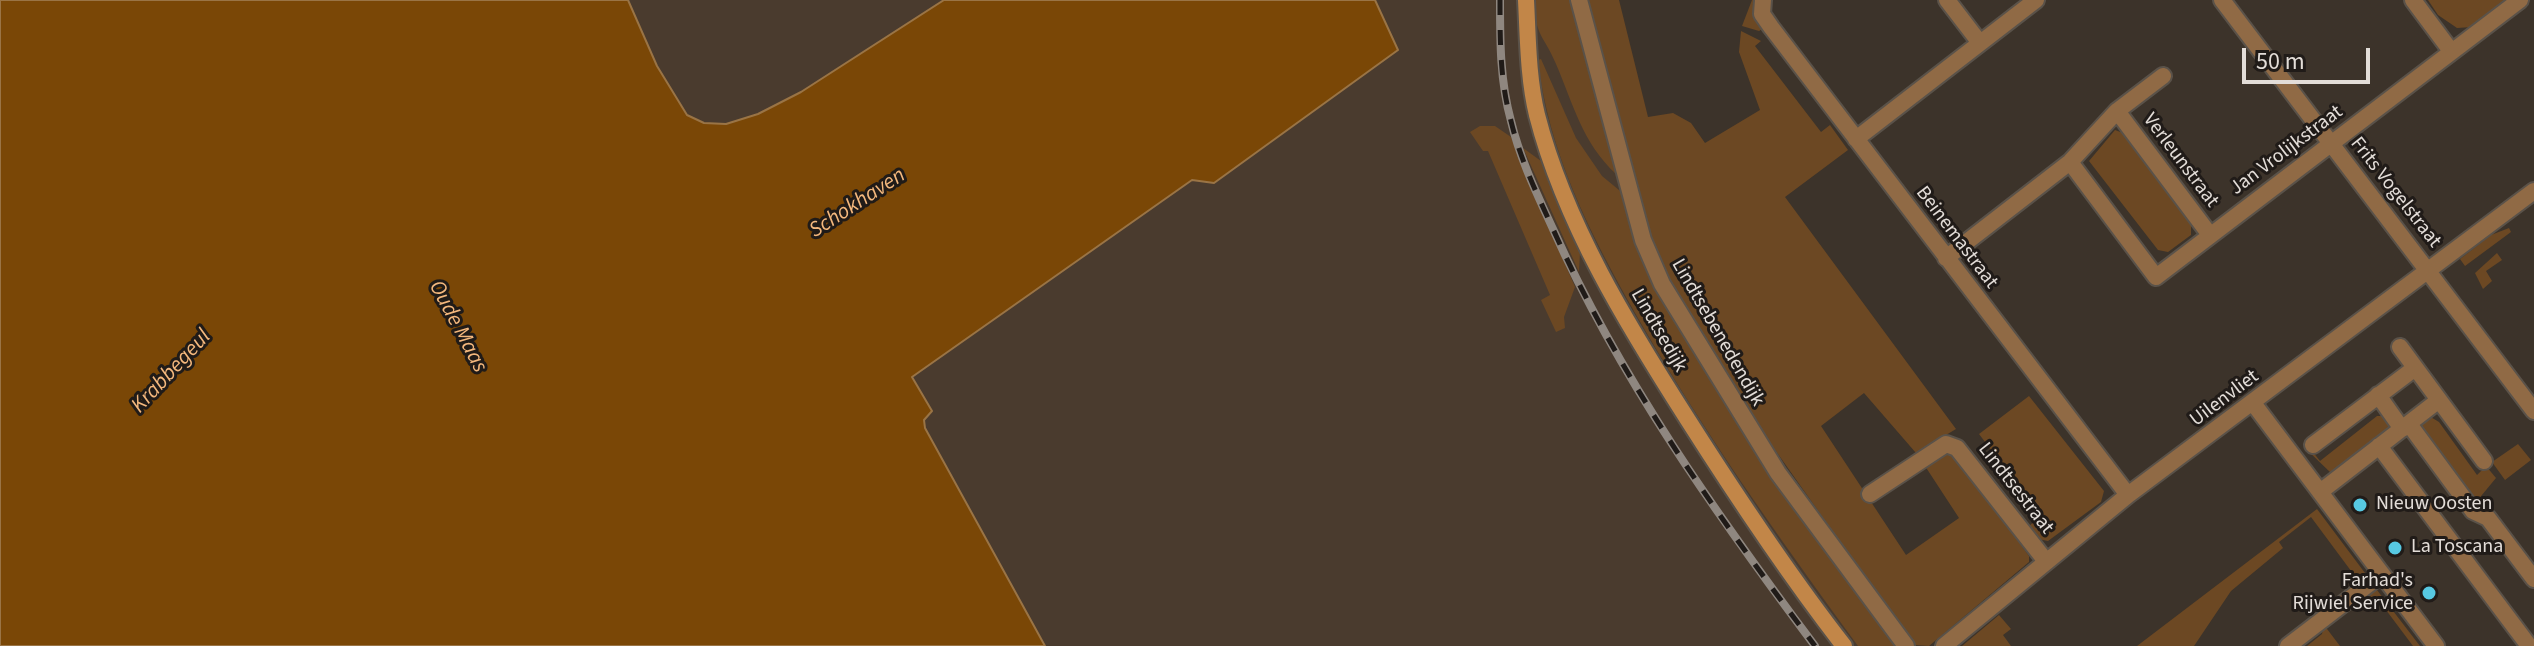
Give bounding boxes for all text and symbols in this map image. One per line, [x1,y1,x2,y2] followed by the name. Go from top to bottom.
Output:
[2246,32,2374,82] scale bar
[2256,44,2305,79] text: 50 m
[2226,101,2348,201] street label: Jan Vrolijkstraat
[2137,109,2223,213] street label: Verleunstraat
[2344,133,2446,253] street label: Frits Vogelstraat
[805,163,911,245] water label: Schokhaven
[1910,182,2002,294] street label: Beinemastraat
[1665,255,1769,411] street label: Lindtsebenedendijk
[422,277,492,377] water label: Oude Maas
[1625,285,1691,377] street label: Lindtsedijk
[127,325,217,419] water label: Krabbegeul
[2186,365,2264,433] street label: Uilenvliet
[1972,439,2058,539] street label: Lindtsestraat
[2376,493,2492,517] place label: Nieuw Oosten
[2351,496,2369,514] marker: Nieuw Oosten
[2411,536,2503,560] place label: La Toscana
[2386,539,2404,557] marker: La Toscana
[2293,570,2413,617] place label: Farhad's Rijwiel Service
[2420,584,2438,602] marker: Farhad's Rijwiel Service

